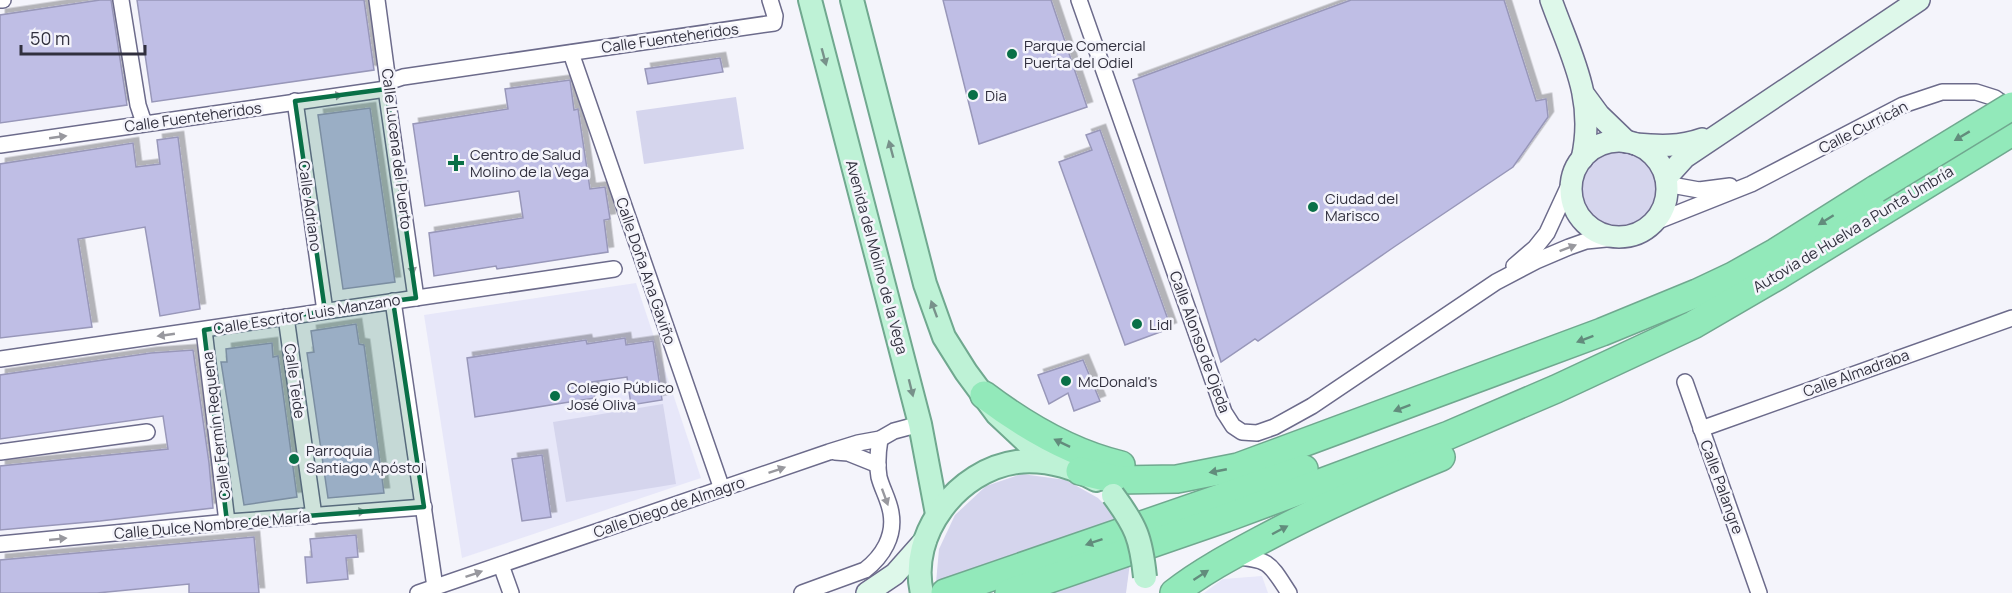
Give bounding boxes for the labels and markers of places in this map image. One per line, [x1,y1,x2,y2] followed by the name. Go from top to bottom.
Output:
[1024,35,1146,73] place label: Parque Comercial Puerta del Odiel
[1005,47,1019,61] marker: Parque Comercial Puerta del Odiel
[985,85,1007,106] place label: Dia
[966,88,980,102] marker: Dia
[470,144,589,182] place label: Centro de Salud Molino de la Vega
[447,154,465,172] marker: Centro de Salud Molino de la Vega
[1325,188,1398,226] place label: Ciudad del Marisco
[1306,200,1320,214] marker: Ciudad del Marisco
[1149,314,1173,335] place label: Lidl
[1130,317,1144,331] marker: Lidl
[1078,371,1157,392] place label: McDonald's
[1059,374,1073,388] marker: McDonald's
[567,377,674,415] place label: Colegio Público José Oliva
[548,389,562,403] marker: Colegio Público José Oliva
[306,440,424,478] place label: Parroquia Santiago Apóstol
[287,452,301,466] marker: Parroquia Santiago Apóstol

